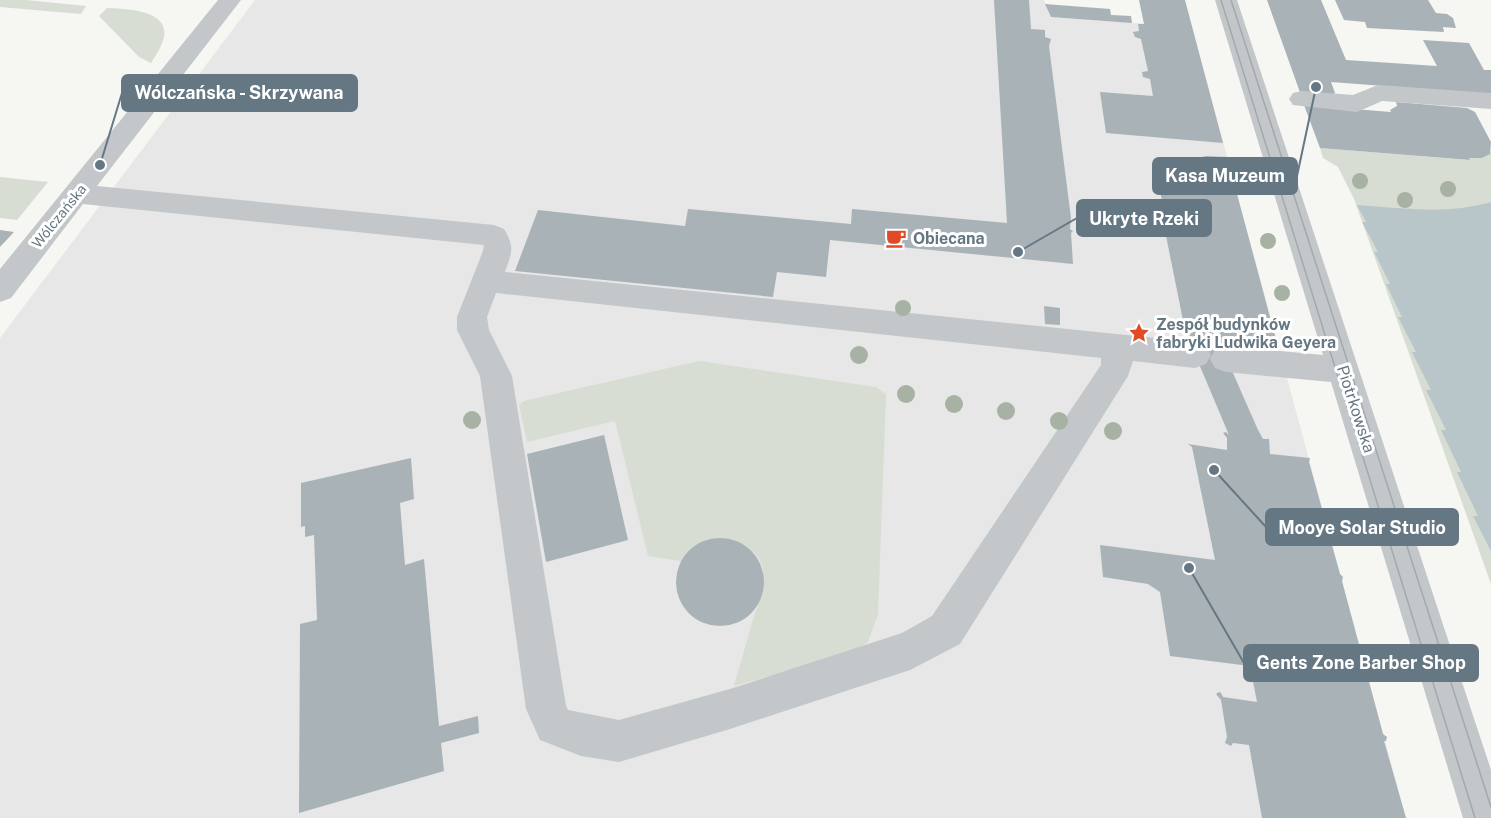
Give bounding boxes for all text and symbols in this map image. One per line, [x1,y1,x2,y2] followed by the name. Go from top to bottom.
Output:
[122,75,357,111] callout: Wólczańska - Skrzywana
[134,82,344,103] text: Wólczańska - Skrzywana
[1153,158,1297,194] callout: Kasa Muzeum
[1165,165,1285,186] text: Kasa Muzeum
[29,181,89,251] street label: Wólczańska
[1077,200,1211,236] callout: Ukryte Rzeki
[1089,208,1199,229] text: Ukryte Rzeki
[884,226,908,250] cafe icon: Obiecana
[913,229,984,248] place label: Obiecana
[1156,315,1336,352] place label: Zespół budynków fabryki Ludwika Geyera
[1127,321,1151,345] place icon: Zespół budynków fabryki Ludwika Geyera
[1333,363,1379,455] street label: Piotrkowska
[1266,509,1458,545] callout: Mooye Solar Studio
[1278,517,1446,538] text: Mooye Solar Studio
[1244,645,1478,681] callout: Gents Zone Barber Shop
[1256,652,1466,673] text: Gents Zone Barber Shop

